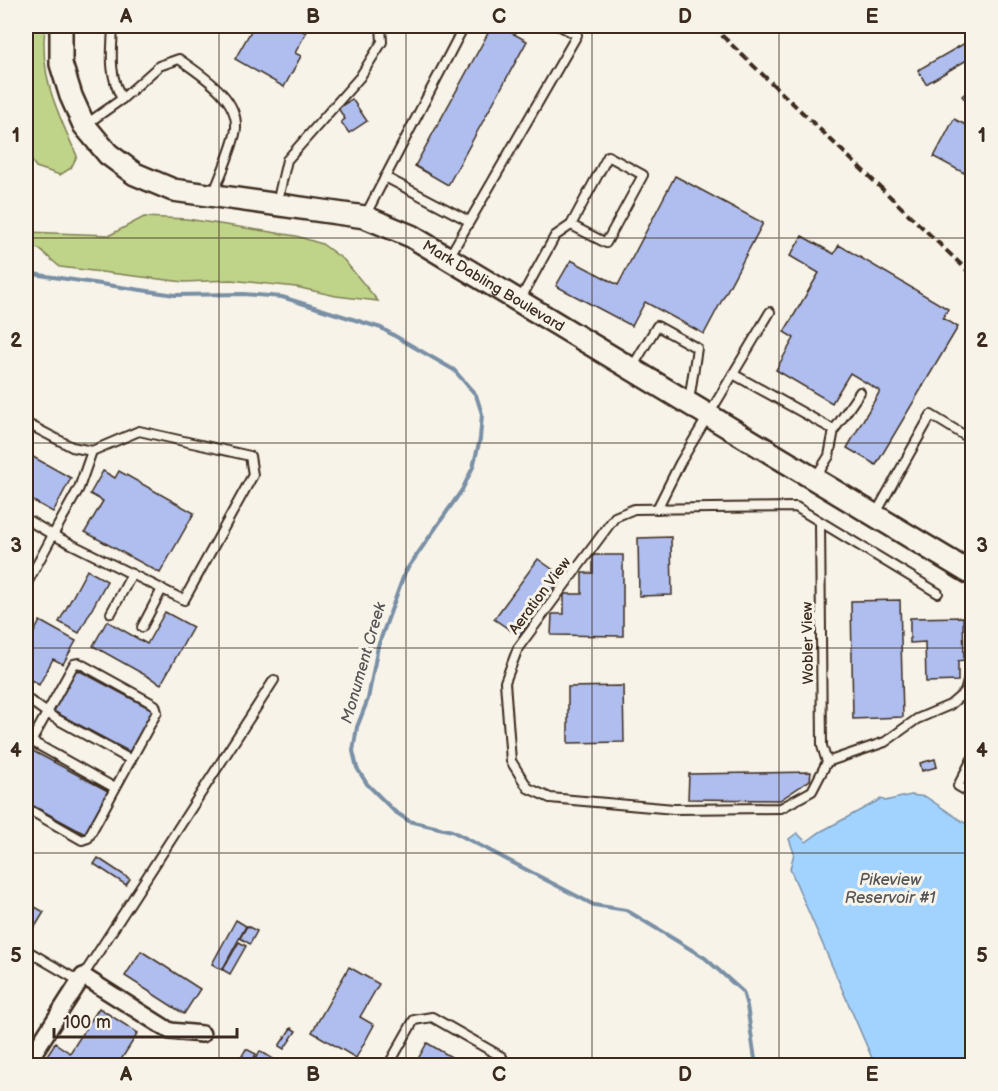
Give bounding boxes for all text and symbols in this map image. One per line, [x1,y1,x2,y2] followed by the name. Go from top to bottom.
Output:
[119,5,133,29] text: A
[306,5,320,29] text: B
[492,5,506,29] text: C
[678,5,692,29] text: D
[866,5,879,29] text: E
[12,124,20,148] text: 1
[978,124,986,148] text: 1
[419,236,568,336] street label: Mark Dabling Boulevard
[10,329,22,353] text: 2
[976,329,988,353] text: 2
[10,534,22,558] text: 3
[976,534,988,558] text: 3
[505,554,575,638] street label: Aeration View
[338,599,391,726] water label: Monument Creek
[798,601,818,685] street label: Wobler View
[10,739,22,763] text: 4
[976,739,988,763] text: 4
[845,871,936,908] water label: Pikeview Reservoir #1
[10,944,22,968] text: 5
[976,944,988,968] text: 5
[54,1001,237,1039] scale bar
[63,1012,111,1033] text: 100 m
[119,1063,133,1087] text: A
[306,1063,320,1087] text: B
[492,1063,506,1087] text: C
[678,1063,692,1087] text: D
[866,1063,879,1087] text: E

